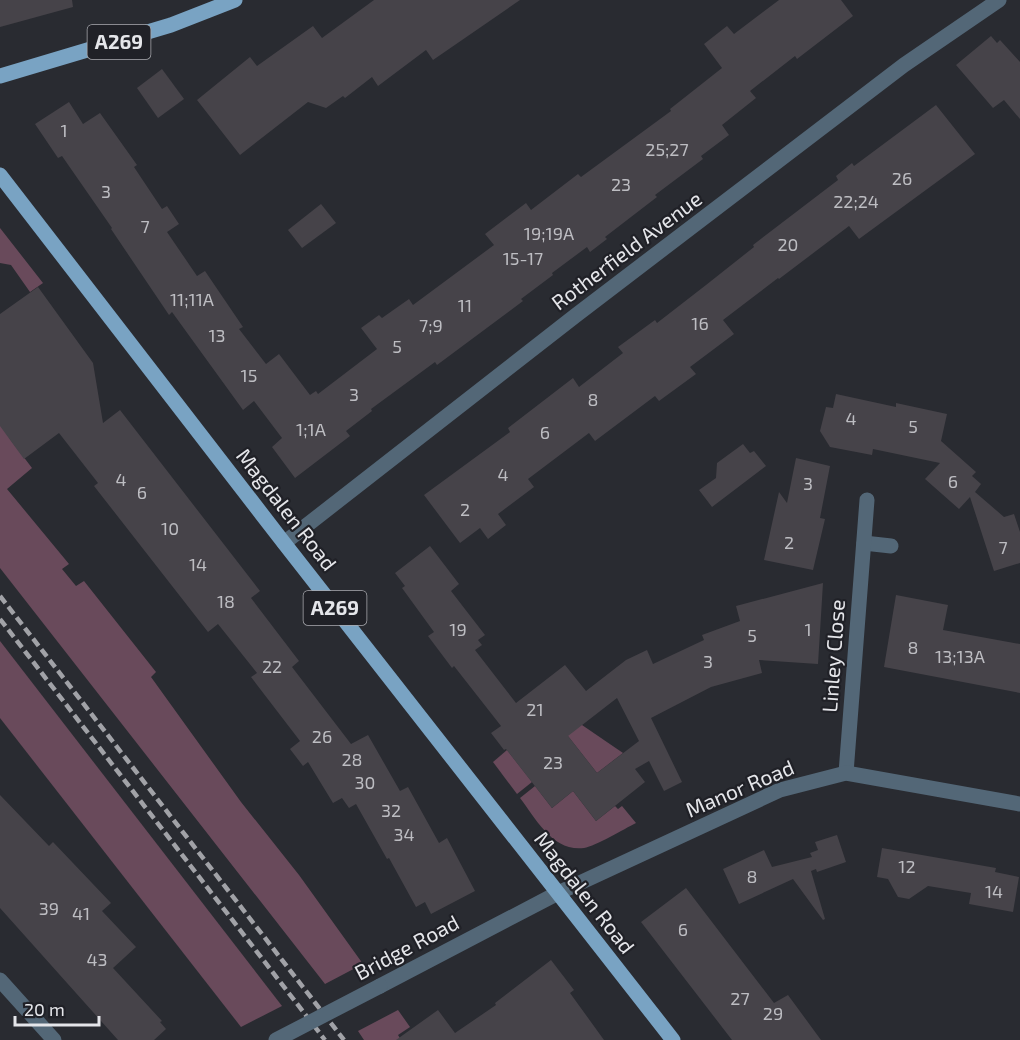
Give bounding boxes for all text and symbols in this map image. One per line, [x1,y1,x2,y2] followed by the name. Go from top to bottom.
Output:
[88,25,150,59] road number: A269
[60,119,68,141] house number: 1
[645,138,689,160] house number: 25;27
[892,167,912,189] house number: 26
[611,173,631,195] house number: 23
[101,180,111,202] house number: 3
[546,185,706,314] street label: Rotherfield Avenue
[833,190,879,212] house number: 22;24
[140,215,150,237] house number: 7
[524,222,575,244] house number: 19;19A
[778,233,798,255] house number: 20
[503,247,543,269] house number: 15-17
[170,288,215,310] house number: 11;11A
[458,294,472,316] house number: 11
[691,312,709,334] house number: 16
[419,314,443,336] house number: 7;9
[208,324,226,346] house number: 13
[392,335,402,357] house number: 5
[241,364,257,386] house number: 15
[349,383,359,405] house number: 3
[588,388,598,410] house number: 8
[845,407,857,429] house number: 4
[908,415,918,437] house number: 5
[296,418,327,440] house number: 1;1A
[540,421,550,443] house number: 6
[232,443,343,575] street label: Magdalen Road
[497,463,509,485] house number: 4
[115,468,127,490] house number: 4
[948,470,958,492] house number: 6
[803,472,813,494] house number: 3
[137,481,147,503] house number: 6
[460,498,470,520] house number: 2
[161,517,179,539] house number: 10
[784,531,794,553] house number: 2
[998,536,1008,558] house number: 7
[189,553,207,575] house number: 14
[217,590,235,612] house number: 18
[304,591,366,625] road number: A269
[816,599,849,713] street label: Linley Close
[449,618,467,640] house number: 19
[804,618,812,640] house number: 1
[747,624,757,646] house number: 5
[908,636,918,658] house number: 8
[935,645,986,667] house number: 13;13A
[703,650,713,672] house number: 3
[262,655,282,677] house number: 22
[526,698,544,720] house number: 21
[312,725,332,747] house number: 26
[341,748,363,770] house number: 28
[543,751,563,773] house number: 23
[682,754,797,822] street label: Manor Road
[355,771,375,793] house number: 30
[381,799,401,821] house number: 32
[393,823,415,845] house number: 34
[530,826,641,958] street label: Magdalen Road
[898,855,916,877] house number: 12
[747,865,757,887] house number: 8
[985,880,1003,902] house number: 14
[39,897,59,919] house number: 39
[72,902,90,924] house number: 41
[350,909,463,985] street label: Bridge Road
[678,918,688,940] house number: 6
[86,948,108,970] house number: 43
[730,987,750,1009] house number: 27
[15,989,99,1027] scale bar
[24,998,65,1020] text: 20 m
[763,1002,783,1024] house number: 29

